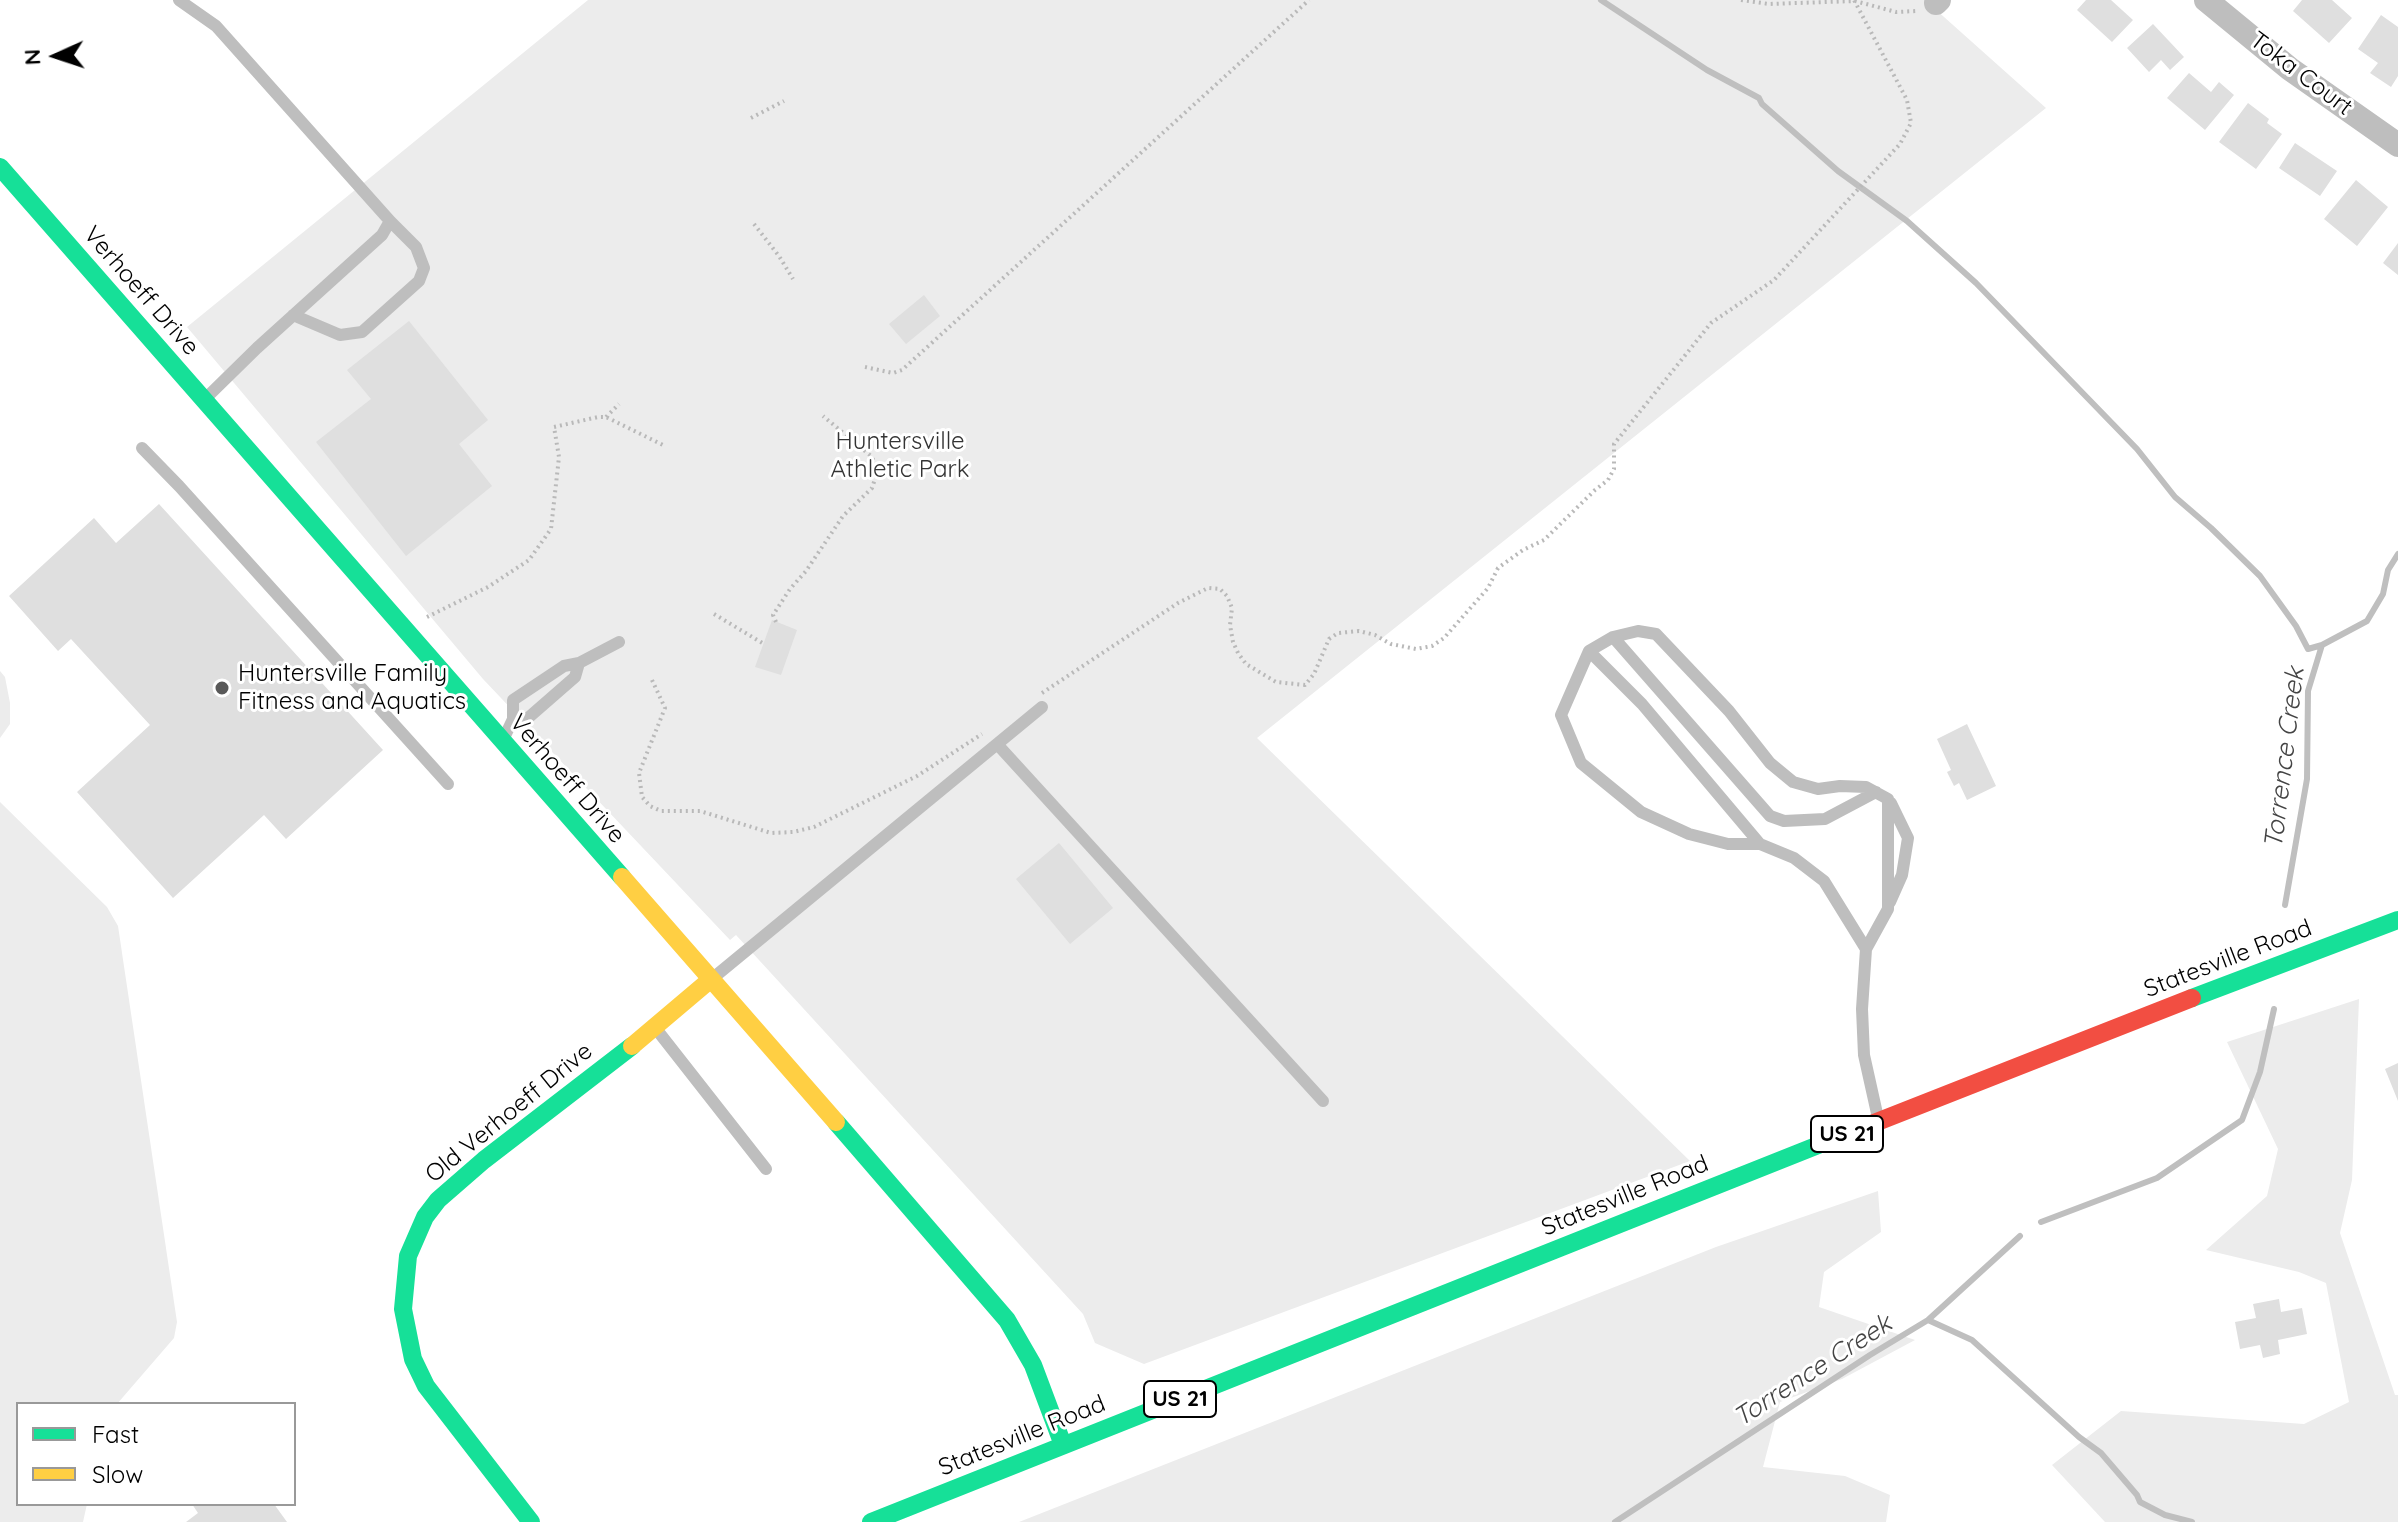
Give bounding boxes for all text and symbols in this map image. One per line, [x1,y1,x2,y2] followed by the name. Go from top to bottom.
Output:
[16,16,96,96] north arrow
[2244,26,2358,122] street label: Toka Court
[18,48,46,66] text: N
[77,221,205,361] street label: Verhoeff Drive
[830,428,970,484] park label: Huntersville Athletic Park
[238,660,466,716] place label: Huntersville Family Fitness and Aquatics
[2258,666,2312,850] water label: Torrence Creek
[213,679,231,697] marker: Huntersville Family Fitness and Aquatics
[503,709,631,849] street label: Verhoeff Drive
[2140,914,2316,1004] street label: Statesville Road
[420,1037,598,1189] street label: Old Verhoeff Drive
[1811,1116,1883,1152] road number: US 21
[1537,1149,1713,1243] street label: Statesville Road
[1728,1308,1898,1434] water label: Torrence Creek
[1144,1381,1216,1417] road number: US 21
[934,1389,1110,1483] street label: Statesville Road
[16,1402,296,1506] legend
[92,1419,139,1449] text: Fast
[92,1459,143,1489] text: Slow

